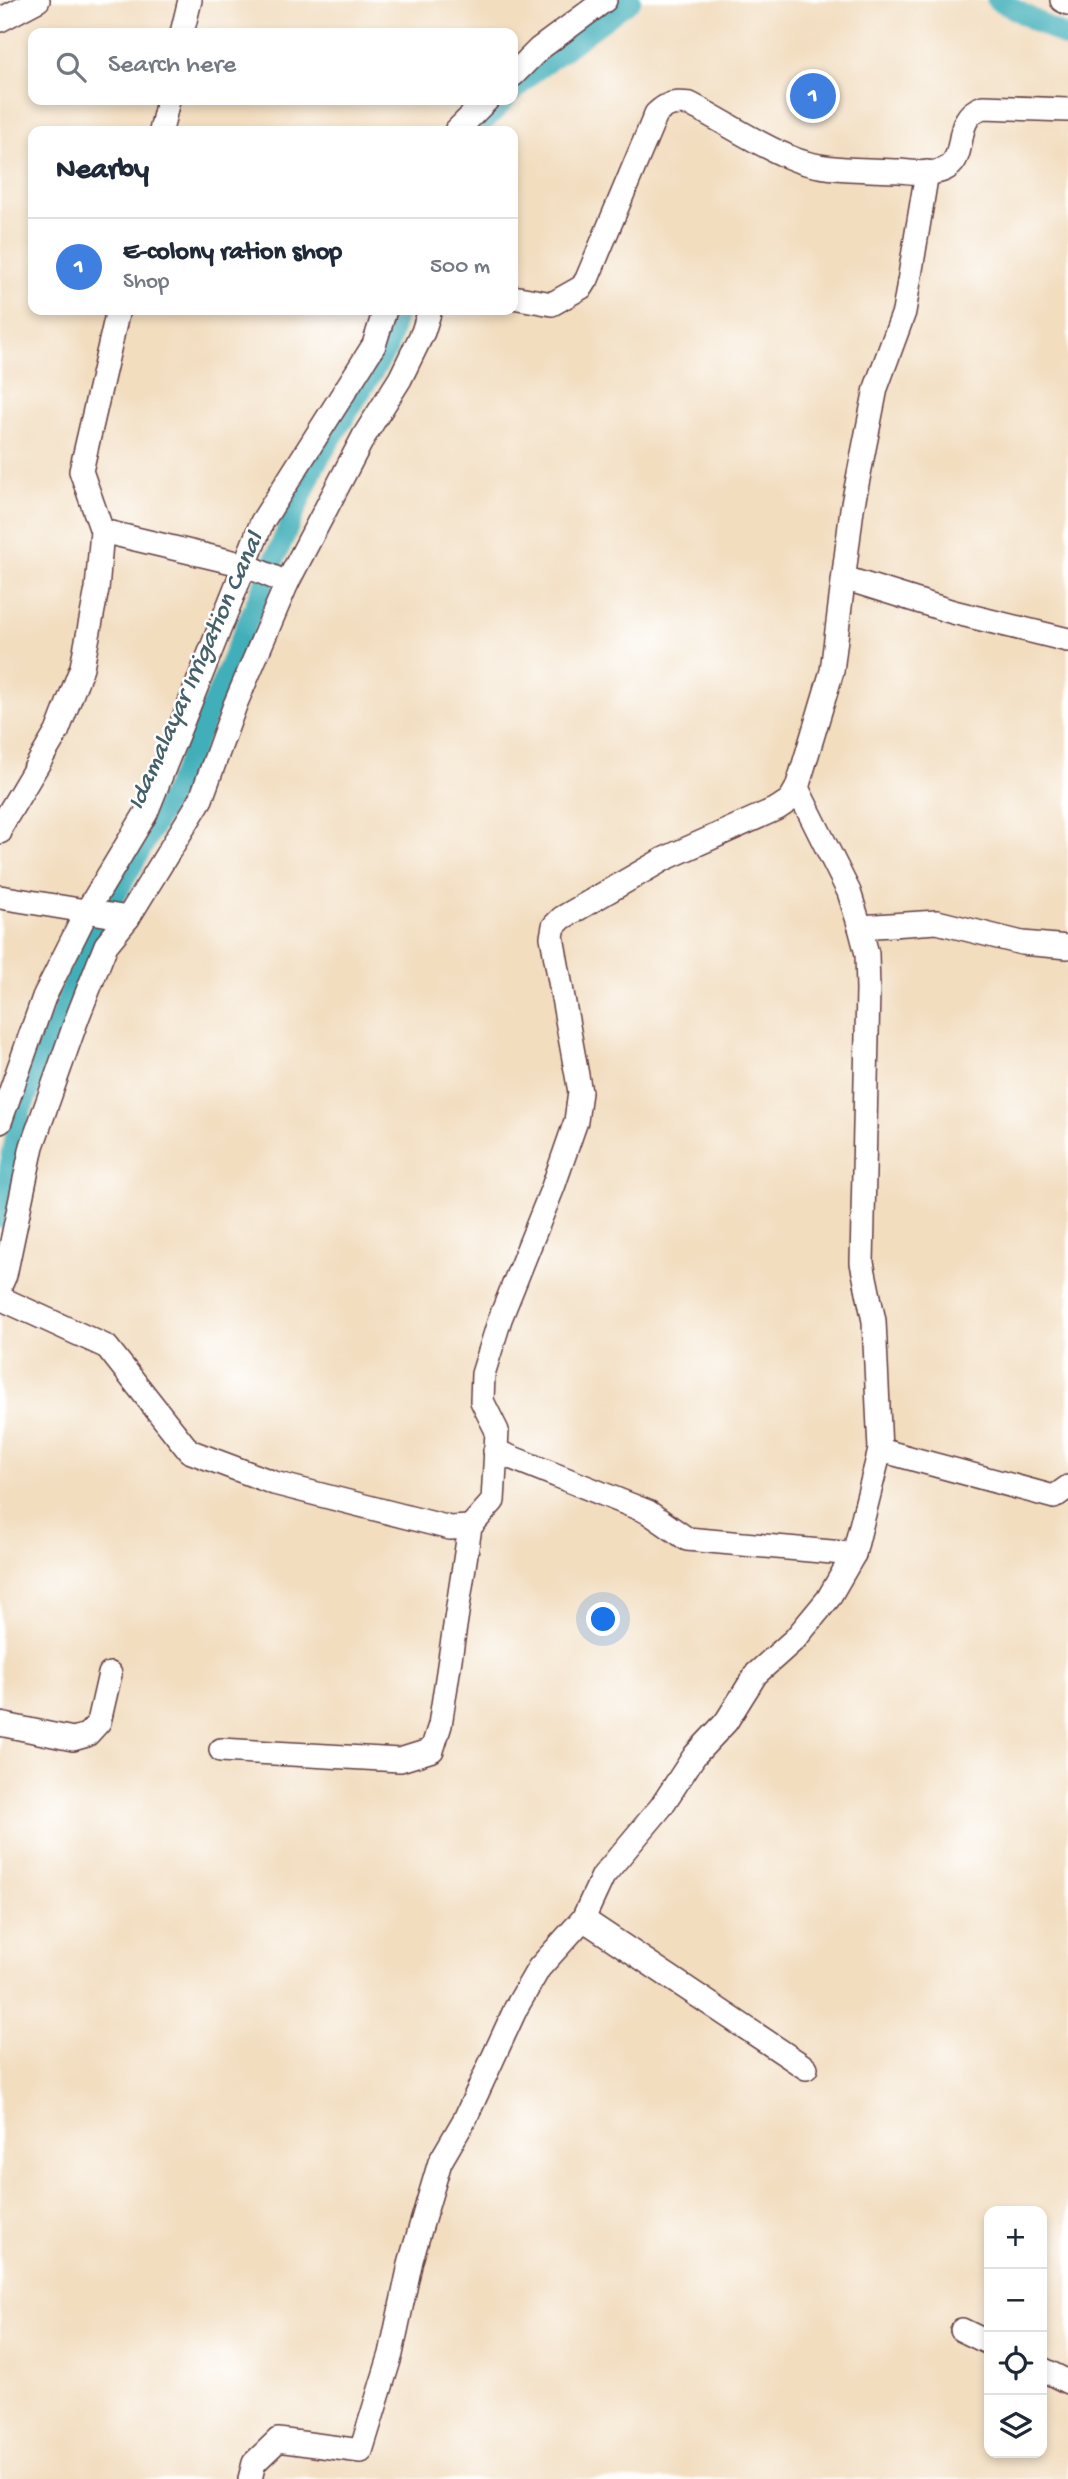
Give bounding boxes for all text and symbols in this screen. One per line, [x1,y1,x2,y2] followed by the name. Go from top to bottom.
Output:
[28,28,518,105] search box
[52,48,90,86] icon: search
[108,51,236,82] text: Search here
[790,70,836,122] pin: 1
[56,154,149,189] text: Nearby
[123,238,342,269] text: E-colony ration shop
[74,254,84,281] text: 1
[430,254,490,281] text: 500 m
[123,269,169,296] text: Shop
[122,527,273,815] water label: Idamalayar Irrigation Canal
[586,1602,620,1636] your location
[984,2206,1047,2458] map controls
[984,2206,1047,2269] button: +
[984,2269,1047,2332] button: −
[984,2332,1047,2395] button: locate
[984,2395,1047,2458] button: layers

